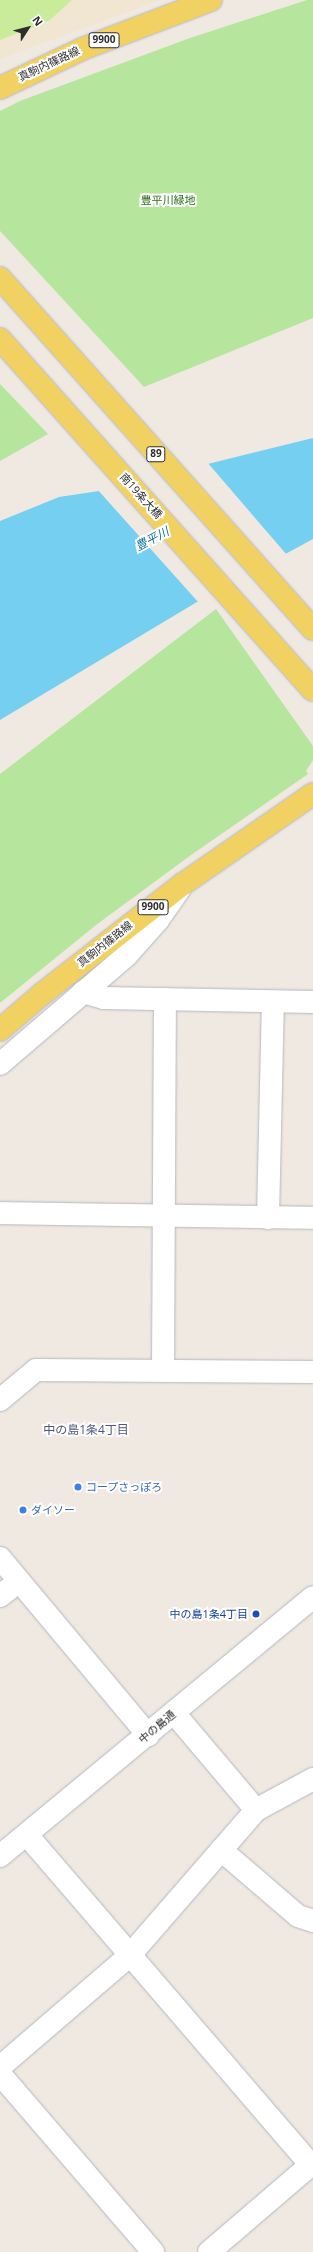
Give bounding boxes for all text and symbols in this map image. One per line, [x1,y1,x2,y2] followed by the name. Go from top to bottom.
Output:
[8,8,48,48] north arrow
[29,13,47,29] text: N
[88,32,120,48] road number: 9900
[16,44,82,84] street label: 真駒内篠路線
[141,193,195,207] park label: 豊平川緑地
[146,446,166,462] road number: 89
[117,471,165,521] street label: 南19条大橋
[133,524,171,554] water label: 豊平川
[137,899,169,915] road number: 9900
[75,918,135,970] street label: 真駒内篠路線
[43,1423,129,1437] district label: 中の島1条4丁目
[86,1480,163,1494] place label: コープさっぽろ
[73,1482,83,1492] marker: コープさっぽろ
[31,1503,75,1517] place label: ダイソー
[18,1505,28,1515] marker: ダイソー
[169,1607,248,1621] place label: 中の島1条4丁目
[251,1609,261,1619] marker: 中の島1条4丁目
[136,1708,178,1746] street label: 中の島通

